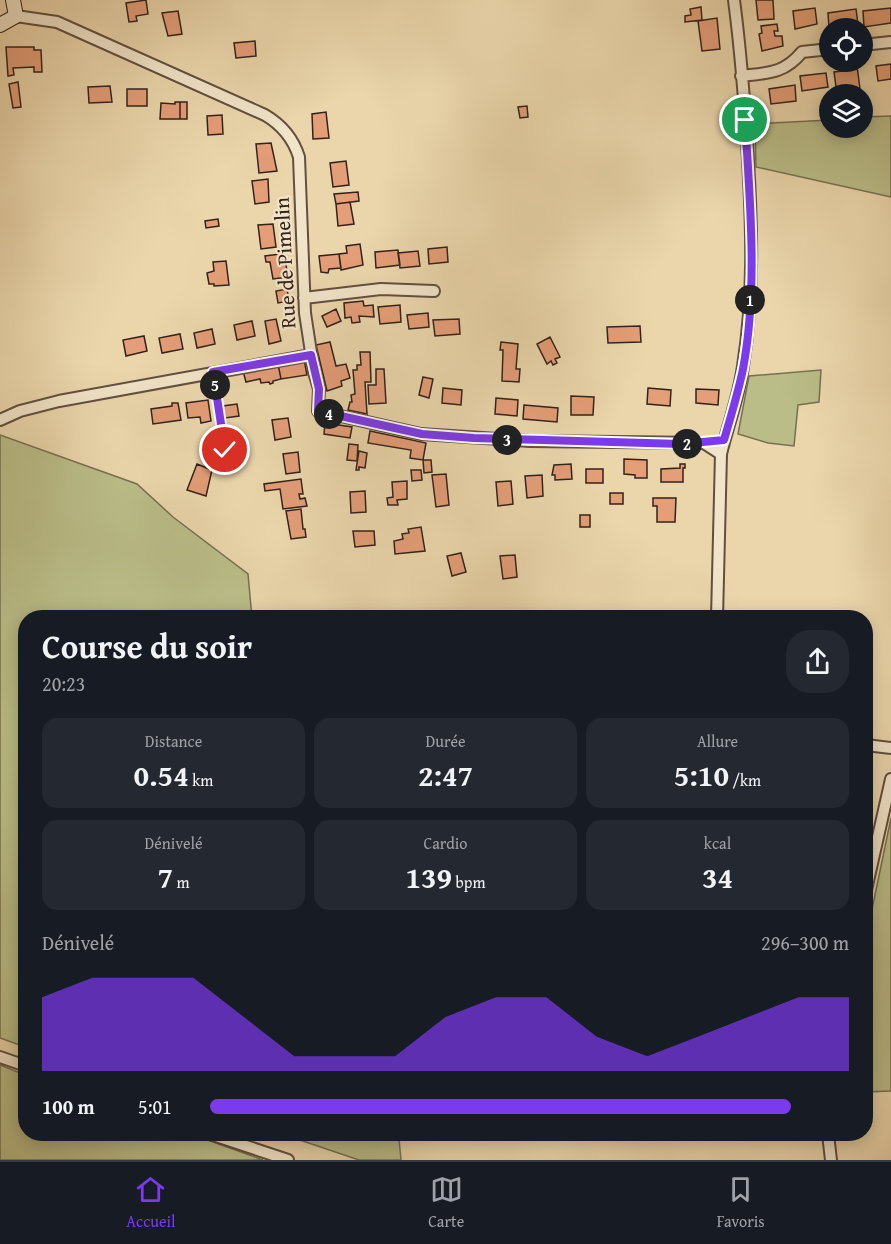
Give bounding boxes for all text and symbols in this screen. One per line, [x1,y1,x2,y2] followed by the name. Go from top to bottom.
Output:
[819,18,873,138] map controls
[819,18,873,72] button: locate
[819,84,873,138] button: layers
[719,94,770,145] pin
[728,103,761,136] icon: arrive
[266,196,303,329] street label: Rue de Pimelin
[735,285,765,315] pin: 1
[746,288,754,312] text: 1
[200,370,230,400] pin: 5
[211,373,219,397] text: 5
[314,399,344,429] pin: 4
[325,402,333,426] text: 4
[199,424,250,475] pin
[492,425,522,455] pin: 3
[503,428,511,452] text: 3
[672,429,702,459] pin: 2
[683,432,691,456] text: 2
[208,433,241,466] icon: check
[42,622,252,670] text: Course du soir
[786,630,849,693] button: share
[42,669,85,698] text: 20:23
[145,729,202,753] text: Distance
[426,729,465,753] text: Durée
[697,729,738,753] text: Allure
[134,753,189,797] text: 0.54
[418,753,473,797] text: 2:47
[674,753,729,797] text: 5:10
[189,768,213,792] text: km
[729,768,761,792] text: /km
[145,831,202,855] text: Dénivelé
[424,831,467,855] text: Cardio
[704,831,731,855] text: kcal
[157,855,173,899] text: 7
[405,855,452,899] text: 139
[702,855,733,899] text: 34
[173,870,190,894] text: m
[452,870,486,894] text: bpm
[42,928,114,957] text: Dénivelé
[761,928,849,957] text: 296–300 m
[42,1092,95,1121] text: 100 m
[138,1092,172,1121] text: 5:01
[126,1173,175,1233] tab: Accueil
[428,1173,464,1233] tab: Carte
[717,1173,765,1233] tab: Favoris

